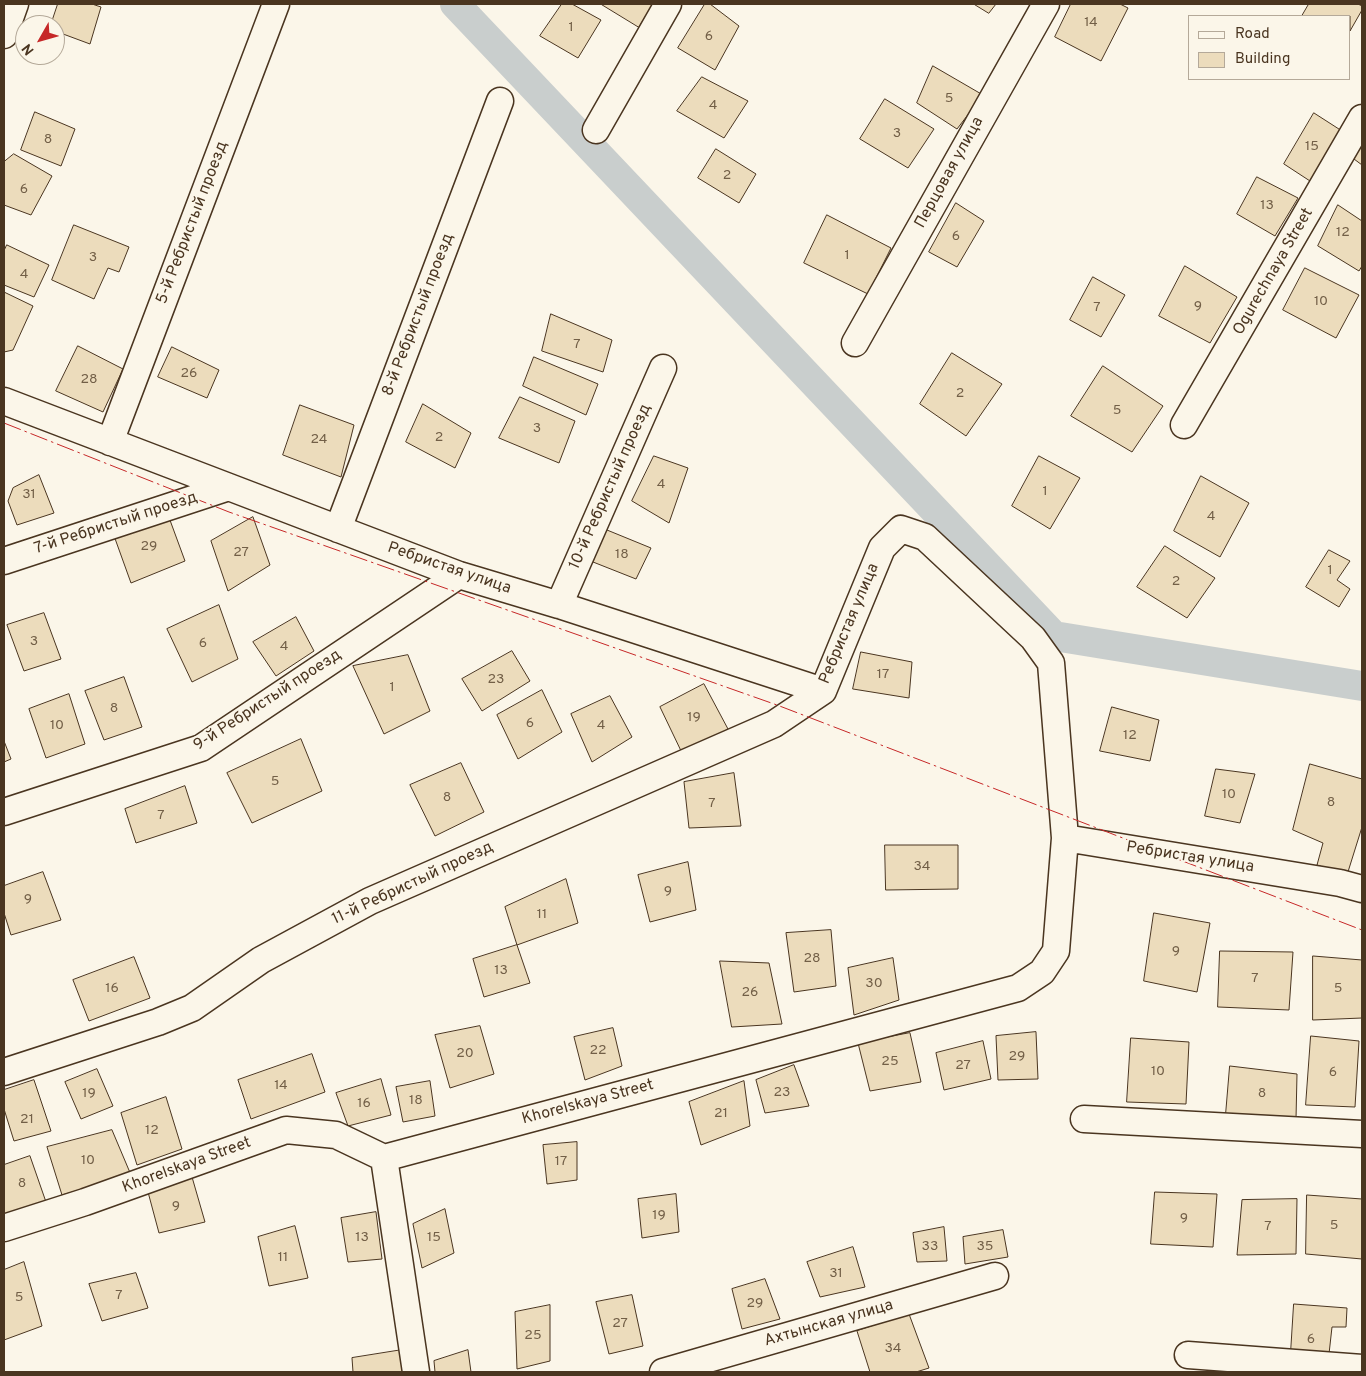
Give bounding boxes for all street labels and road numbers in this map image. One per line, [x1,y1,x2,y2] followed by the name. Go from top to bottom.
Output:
[912,114,988,232] street label: Перцовая улица
[153,139,233,307] street label: 5-й Ребристый проезд
[1230,205,1318,339] street label: Ogurechnaya Street
[379,231,459,399] street label: 8-й Ребристый проезд
[566,401,656,573] street label: 10-й Ребристый проезд
[32,489,200,559] street label: 7-й Ребристый проезд
[385,539,513,599] street label: Ребристая улица
[816,561,884,687] street label: Ребристая улица
[190,646,346,756] street label: 9-й Ребристый проезд
[329,838,497,930] street label: 11-й Ребристый проезд
[1125,838,1255,878] street label: Ребристая улица
[520,1076,656,1130] street label: Khorelskaya Street
[120,1134,254,1198] street label: Khorelskaya Street
[762,1296,896,1352] street label: Ахтынская улица

